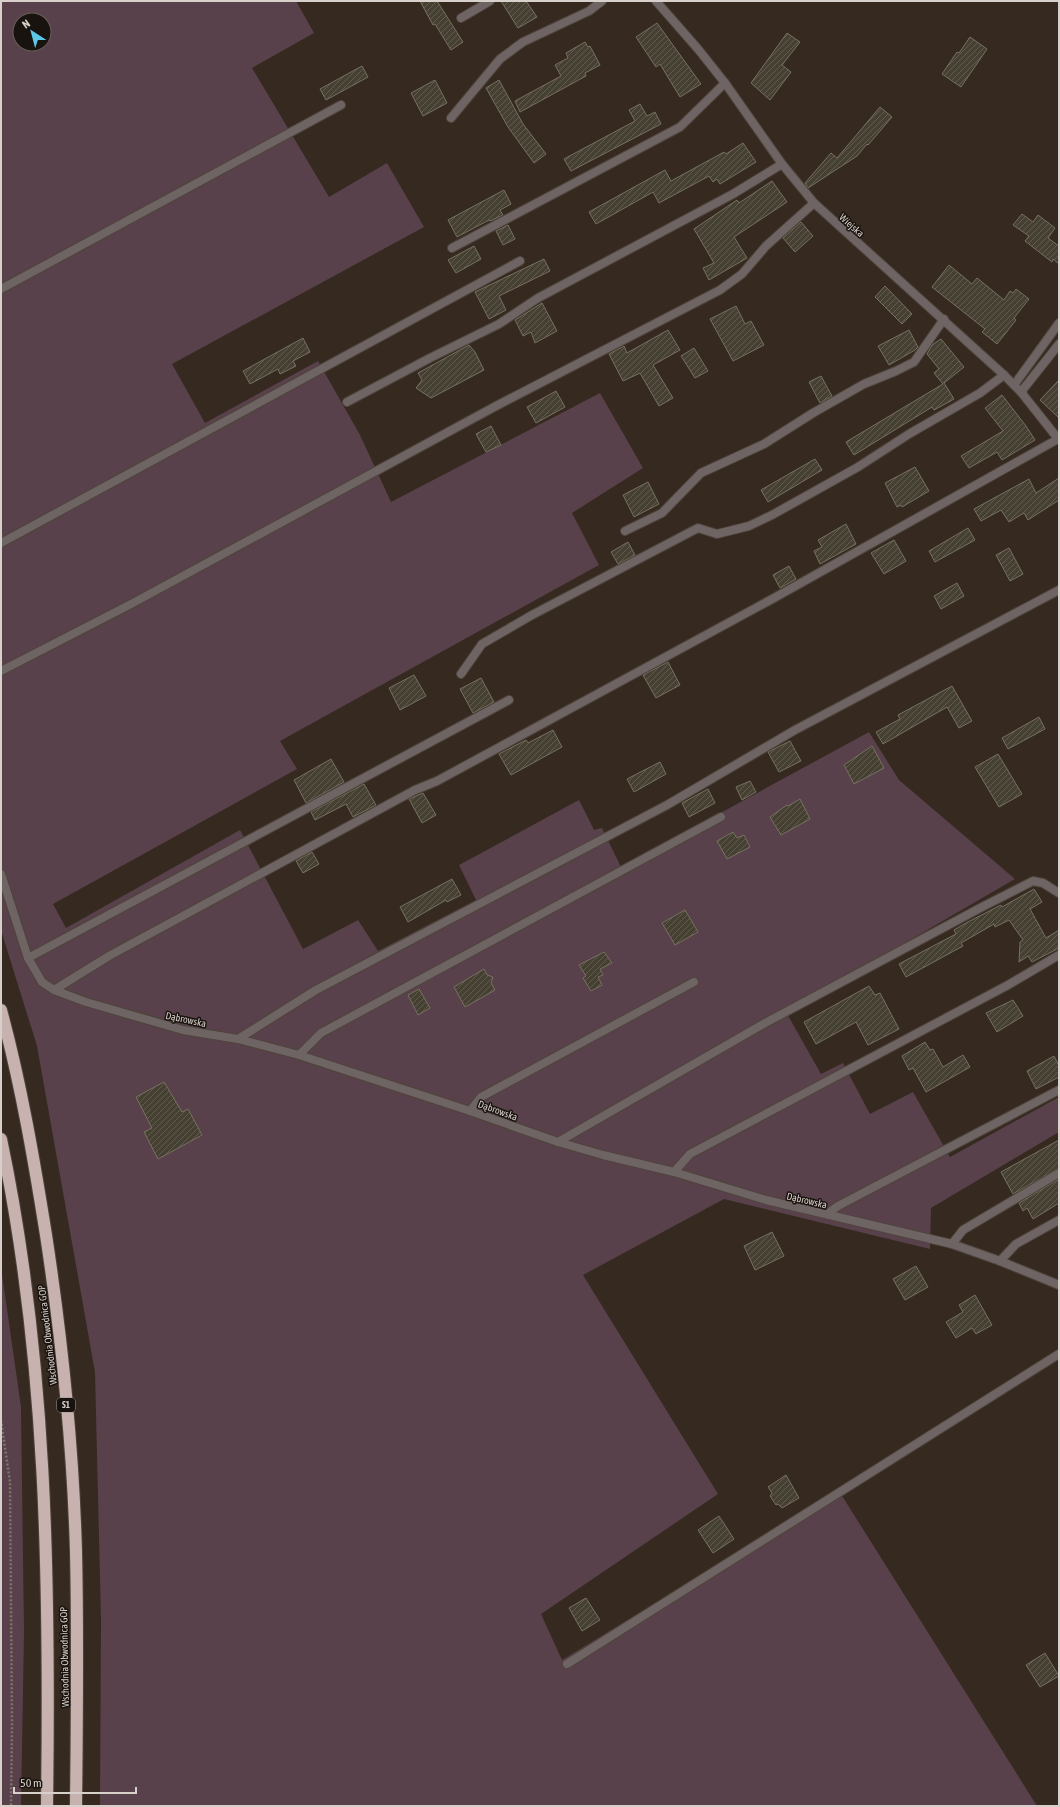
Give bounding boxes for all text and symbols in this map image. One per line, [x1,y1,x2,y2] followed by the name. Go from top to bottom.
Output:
[12,12,52,52] north arrow
[20,17,32,31] text: N
[837,212,866,239] street label: Wiejska
[165,1010,207,1029] street label: Dąbrowska
[477,1098,519,1123] street label: Dąbrowska
[786,1191,828,1211] street label: Dąbrowska
[36,1284,59,1385] street label: Wschodnia Obwodnica GOP
[57,1398,75,1412] road number: S1
[58,1607,71,1707] street label: Wschodnia Obwodnica GOP
[14,1769,136,1795] scale bar
[20,1776,42,1790] text: 50 m

